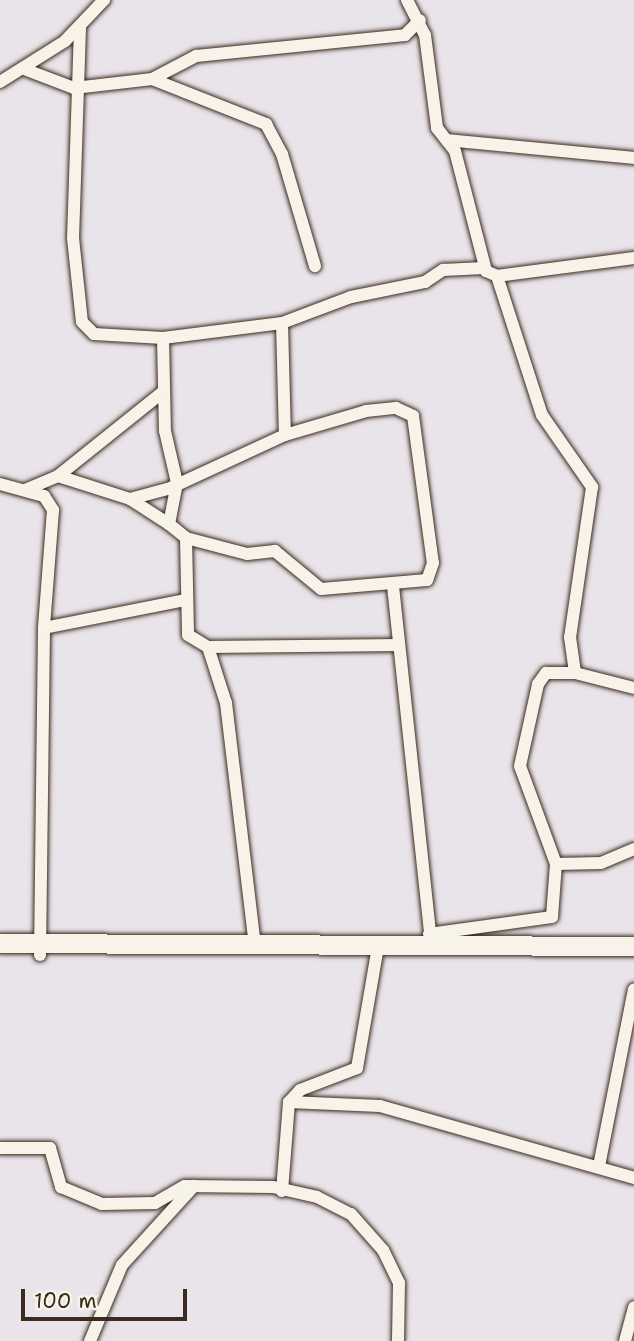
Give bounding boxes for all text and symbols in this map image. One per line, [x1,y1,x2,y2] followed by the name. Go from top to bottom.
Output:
[24,1274,191,1318] scale bar
[34,1287,97,1315] text: 100 m

